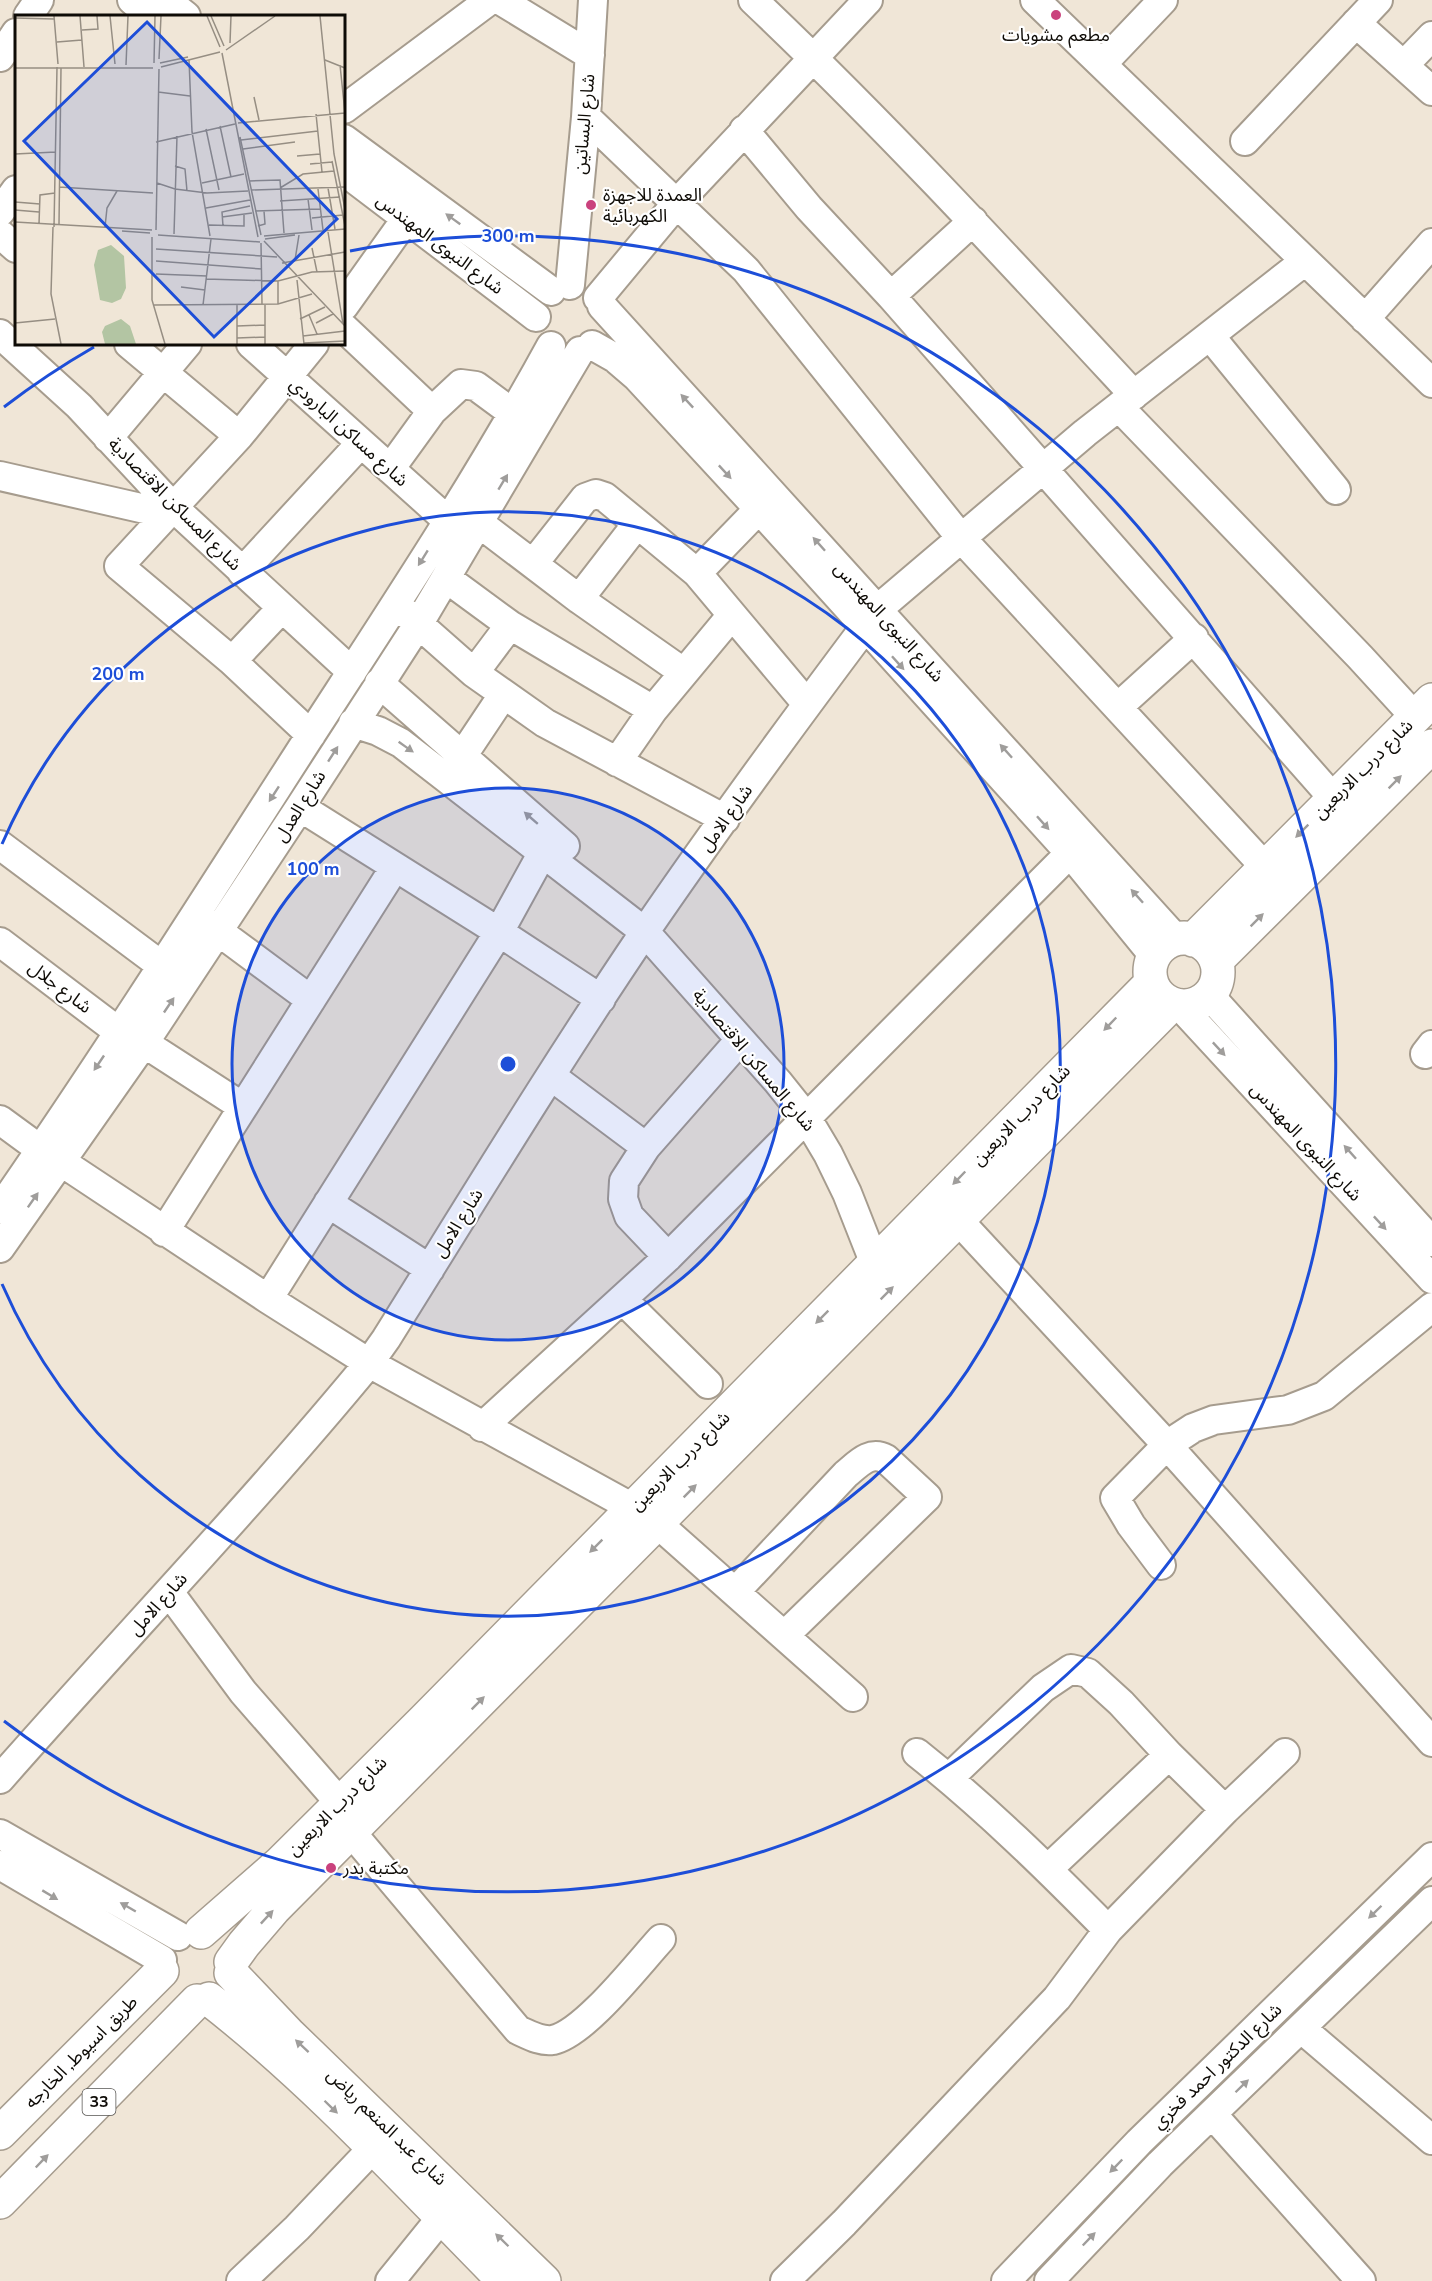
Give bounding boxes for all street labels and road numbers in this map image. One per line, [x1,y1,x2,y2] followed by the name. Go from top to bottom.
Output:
[568,73,602,175] street label: شارع البساتين
[370,188,509,301] street label: شارع النبوى المهندس
[283,372,414,493] street label: شارع مساكن البارودي
[102,432,247,577] street label: شارع المساكن الاقتصادية
[827,557,949,689] street label: شارع النبوى المهندس
[1308,714,1420,826] street label: شارع درب الاربعين
[269,766,333,847] street label: شارع العدل
[694,780,760,858] street label: شارع الامل
[22,955,97,1020] street label: شارع جلال
[686,984,821,1138] street label: شارع المساكن الاقتصادية
[966,1059,1077,1172] street label: شارع درب الاربعين
[1243,1078,1367,1208] street label: شارع النبوى المهندس
[427,1184,490,1263] street label: شارع الامل
[625,1406,737,1518] street label: شارع درب الاربعين
[123,1567,194,1642] street label: شارع الامل
[282,1751,394,1863] street label: شارع درب الاربعين
[19,1990,143,2114] street label: طريق اسيوط, الخارجه
[1147,1998,1289,2136] street label: شارع الدكتور احمد فخري
[320,2063,453,2192] street label: شارع عبد المنعم رياض
[82,2089,116,2115] road number: 33

